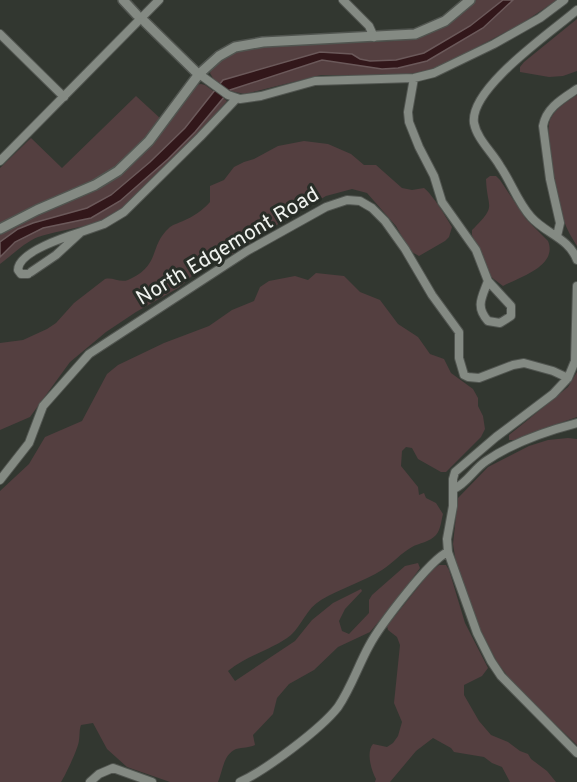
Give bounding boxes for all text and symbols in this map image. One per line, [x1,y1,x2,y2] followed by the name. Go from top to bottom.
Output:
[132,182,324,312] street label: North Edgemont Road

